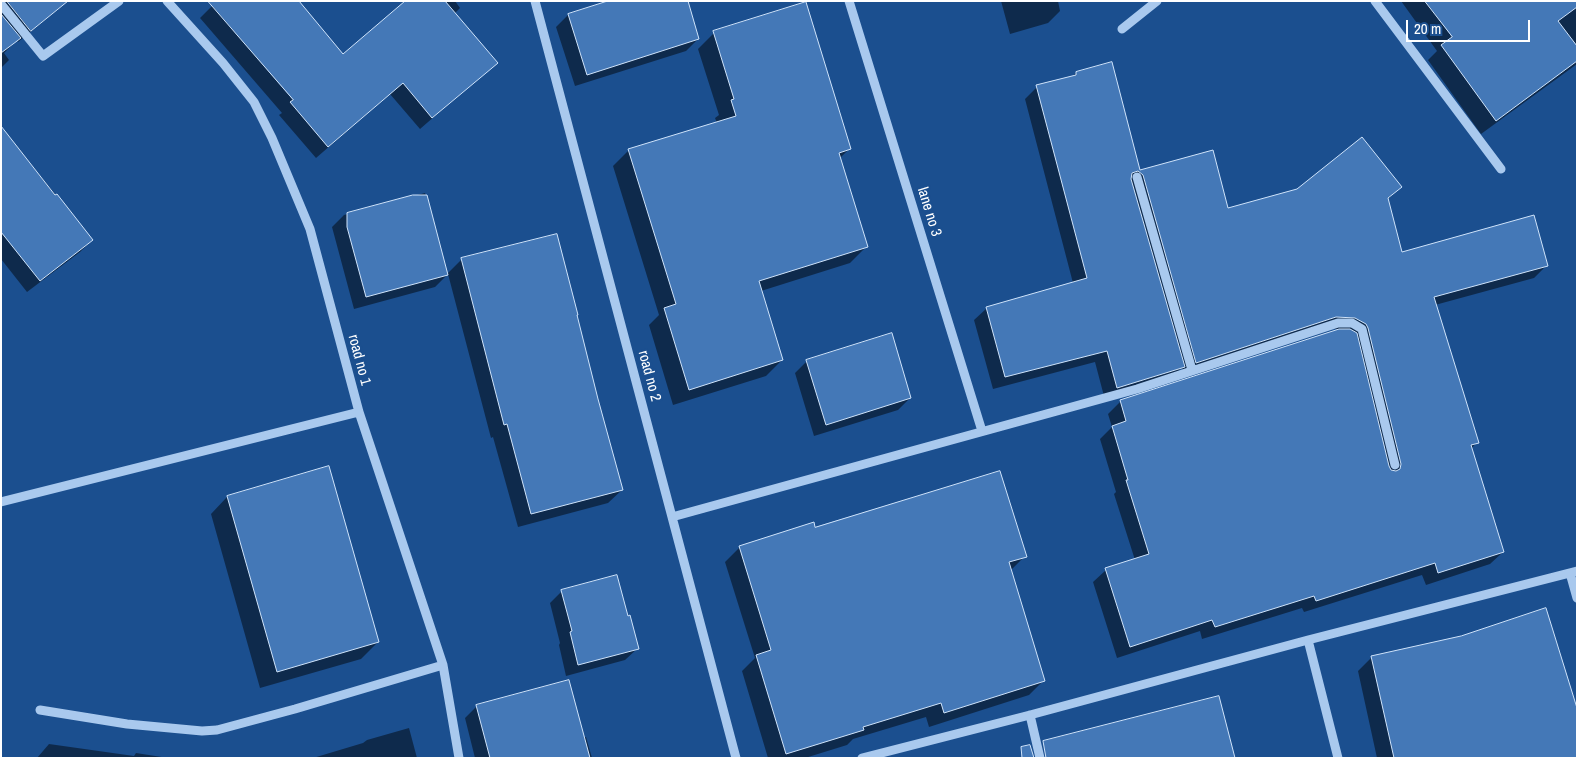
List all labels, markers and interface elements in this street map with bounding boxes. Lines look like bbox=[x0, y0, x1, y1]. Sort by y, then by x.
scale bar bbox=[1408, 10, 1532, 42]
text: 20 m bbox=[1414, 18, 1441, 39]
street label: lane no 3 bbox=[913, 185, 945, 239]
street label: road no 1 bbox=[344, 333, 374, 387]
street label: road no 2 bbox=[634, 349, 664, 403]

